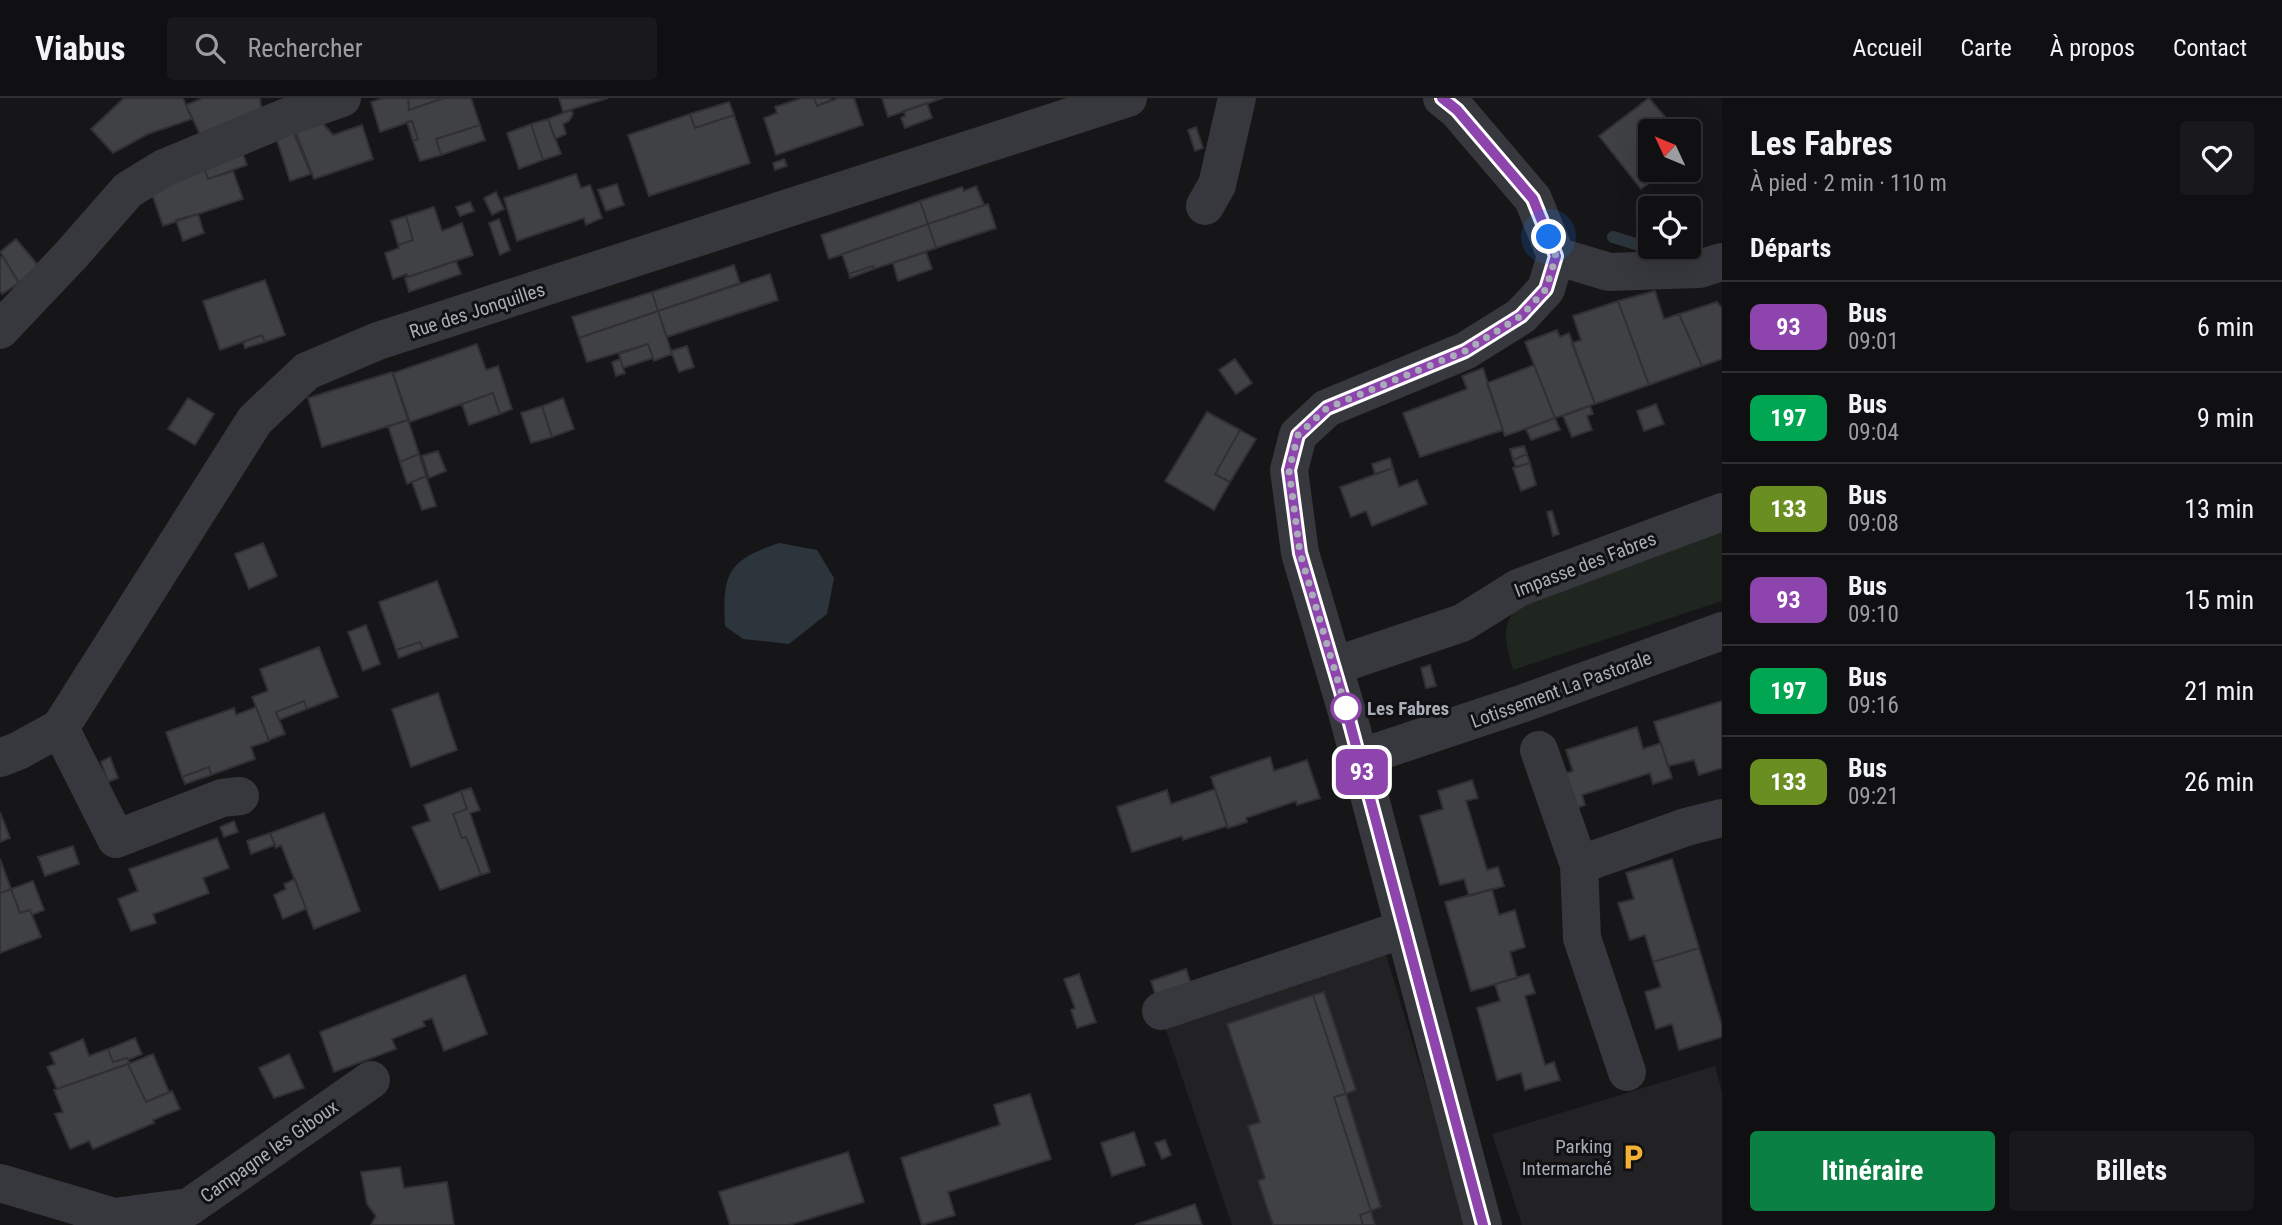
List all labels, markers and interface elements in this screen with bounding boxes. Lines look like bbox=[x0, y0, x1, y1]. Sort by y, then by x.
search box bbox=[167, 17, 657, 80]
text: Viabus bbox=[35, 29, 125, 68]
icon: search bbox=[191, 29, 229, 67]
text: Rechercher bbox=[247, 33, 363, 63]
text: Accueil bbox=[1853, 34, 1922, 62]
text: Carte bbox=[1960, 34, 2012, 62]
text: À propos bbox=[2050, 34, 2135, 62]
text: Contact bbox=[2173, 34, 2247, 62]
north arrow bbox=[1638, 119, 1701, 182]
map controls bbox=[1638, 119, 1701, 259]
button: heart bbox=[2180, 121, 2254, 195]
text: Les Fabres bbox=[1750, 124, 1893, 163]
text: À pied · 2 min · 110 m bbox=[1750, 170, 1947, 197]
button: locate bbox=[1638, 196, 1701, 259]
your location bbox=[1531, 219, 1566, 254]
text: Départs bbox=[1750, 233, 1831, 263]
street label: Rue des Jonquilles bbox=[406, 278, 548, 343]
text: Bus bbox=[1848, 298, 1887, 328]
text: 6 min bbox=[2197, 312, 2254, 342]
text: 93 bbox=[1776, 313, 1801, 341]
text: 09:01 bbox=[1848, 328, 1899, 355]
text: Bus bbox=[1848, 389, 1887, 419]
text: 9 min bbox=[2197, 403, 2254, 433]
text: 197 bbox=[1770, 404, 1807, 432]
text: 09:04 bbox=[1848, 419, 1899, 446]
text: Bus bbox=[1848, 480, 1887, 510]
text: 13 min bbox=[2184, 494, 2254, 524]
text: 133 bbox=[1770, 495, 1807, 523]
text: 09:08 bbox=[1848, 510, 1899, 537]
street label: Impasse des Fabres bbox=[1511, 527, 1659, 602]
text: Bus bbox=[1848, 571, 1887, 601]
text: 15 min bbox=[2184, 585, 2254, 615]
text: 93 bbox=[1776, 586, 1801, 614]
text: 09:10 bbox=[1848, 601, 1899, 628]
street label: Lotissement La Pastorale bbox=[1468, 646, 1655, 733]
text: Bus bbox=[1848, 662, 1887, 692]
text: 21 min bbox=[2184, 676, 2254, 706]
text: 197 bbox=[1770, 677, 1807, 705]
text: 09:16 bbox=[1848, 692, 1899, 719]
marker: Les Fabres bbox=[1331, 693, 1361, 723]
place label: Les Fabres bbox=[1367, 697, 1449, 720]
line badge: 93 bbox=[1330, 749, 1394, 795]
text: Bus bbox=[1848, 753, 1887, 783]
text: 93 bbox=[1350, 758, 1374, 786]
text: 26 min bbox=[2184, 767, 2254, 797]
text: 133 bbox=[1770, 768, 1807, 796]
text: 09:21 bbox=[1848, 783, 1899, 810]
street label: Campagne les Giboux bbox=[196, 1095, 343, 1208]
button: Itinéraire bbox=[1750, 1131, 1995, 1211]
button: Billets bbox=[2009, 1131, 2254, 1211]
place label: Parking Intermarché bbox=[1522, 1135, 1612, 1180]
parking icon: Parking Intermarché bbox=[1618, 1142, 1648, 1172]

